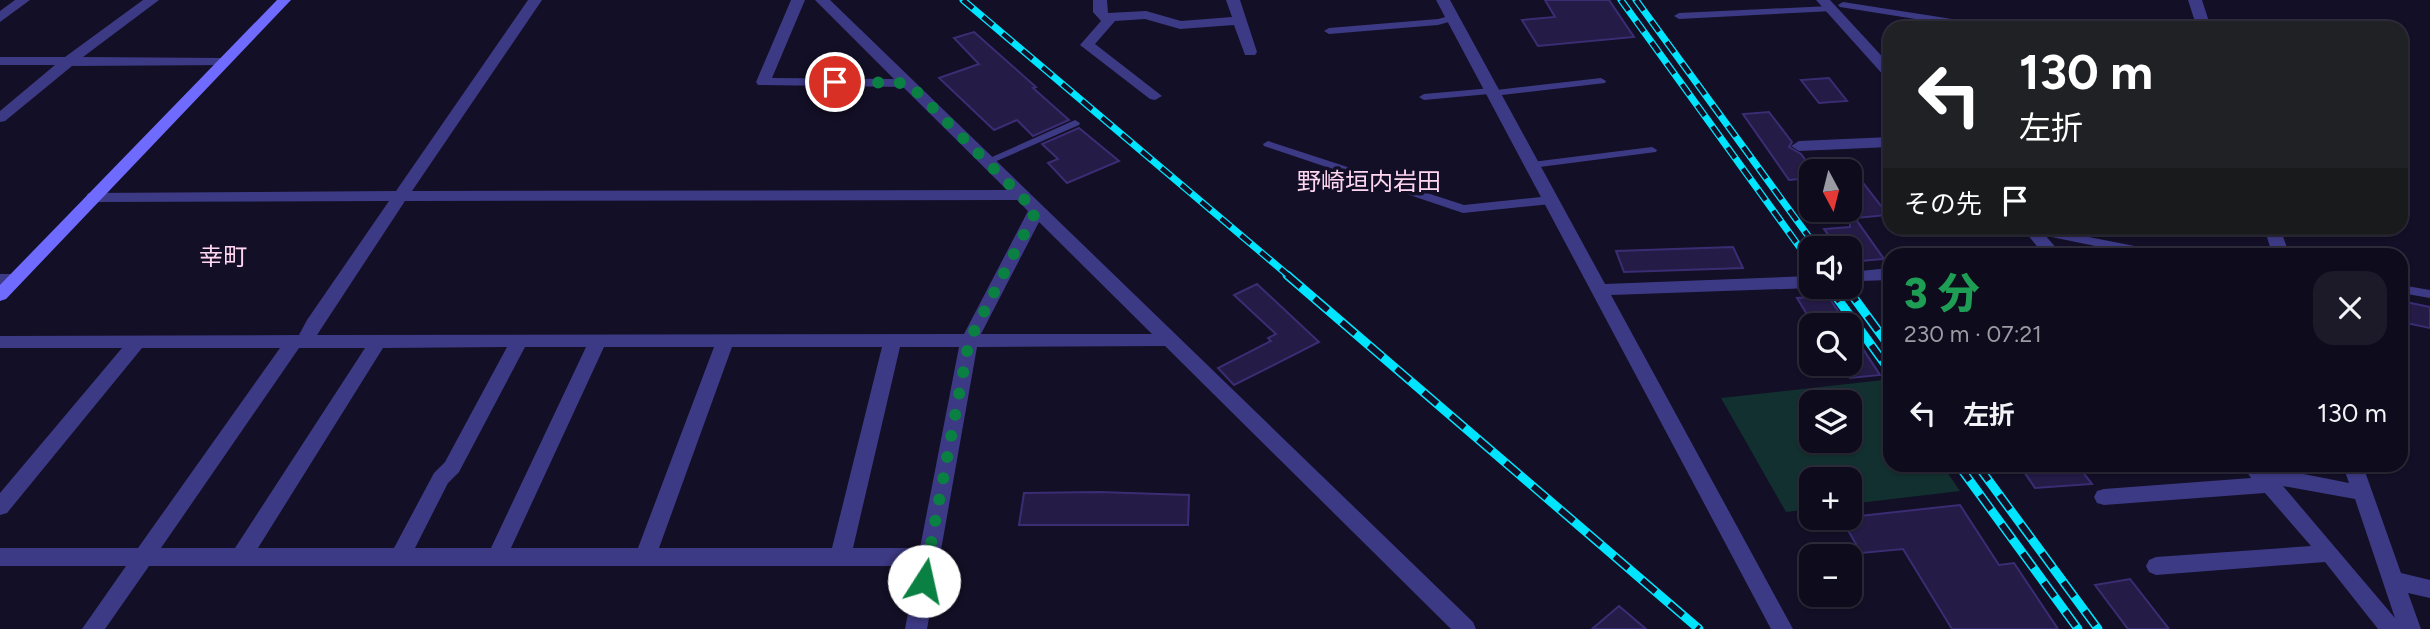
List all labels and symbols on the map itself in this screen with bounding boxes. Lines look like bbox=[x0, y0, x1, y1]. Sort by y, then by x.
pin bbox=[805, 52, 865, 112]
north arrow bbox=[1799, 159, 1862, 222]
district label: 野崎垣内岩田 bbox=[1297, 167, 1441, 196]
district label: 幸町 bbox=[199, 242, 247, 271]
position arrow bbox=[887, 544, 961, 618]

